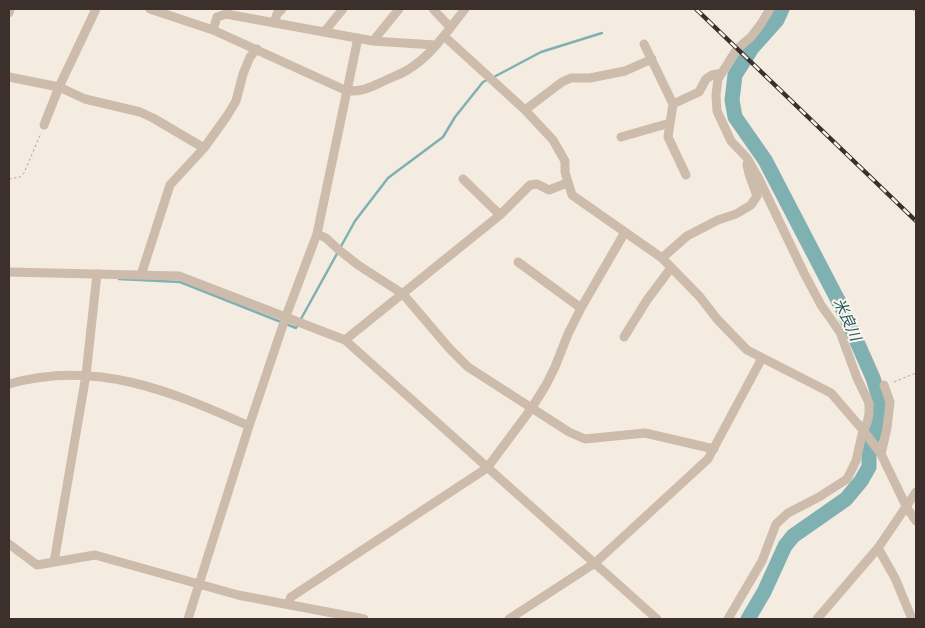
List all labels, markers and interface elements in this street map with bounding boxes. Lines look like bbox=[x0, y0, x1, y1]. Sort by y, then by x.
water label: 米良川 bbox=[829, 296, 863, 344]

